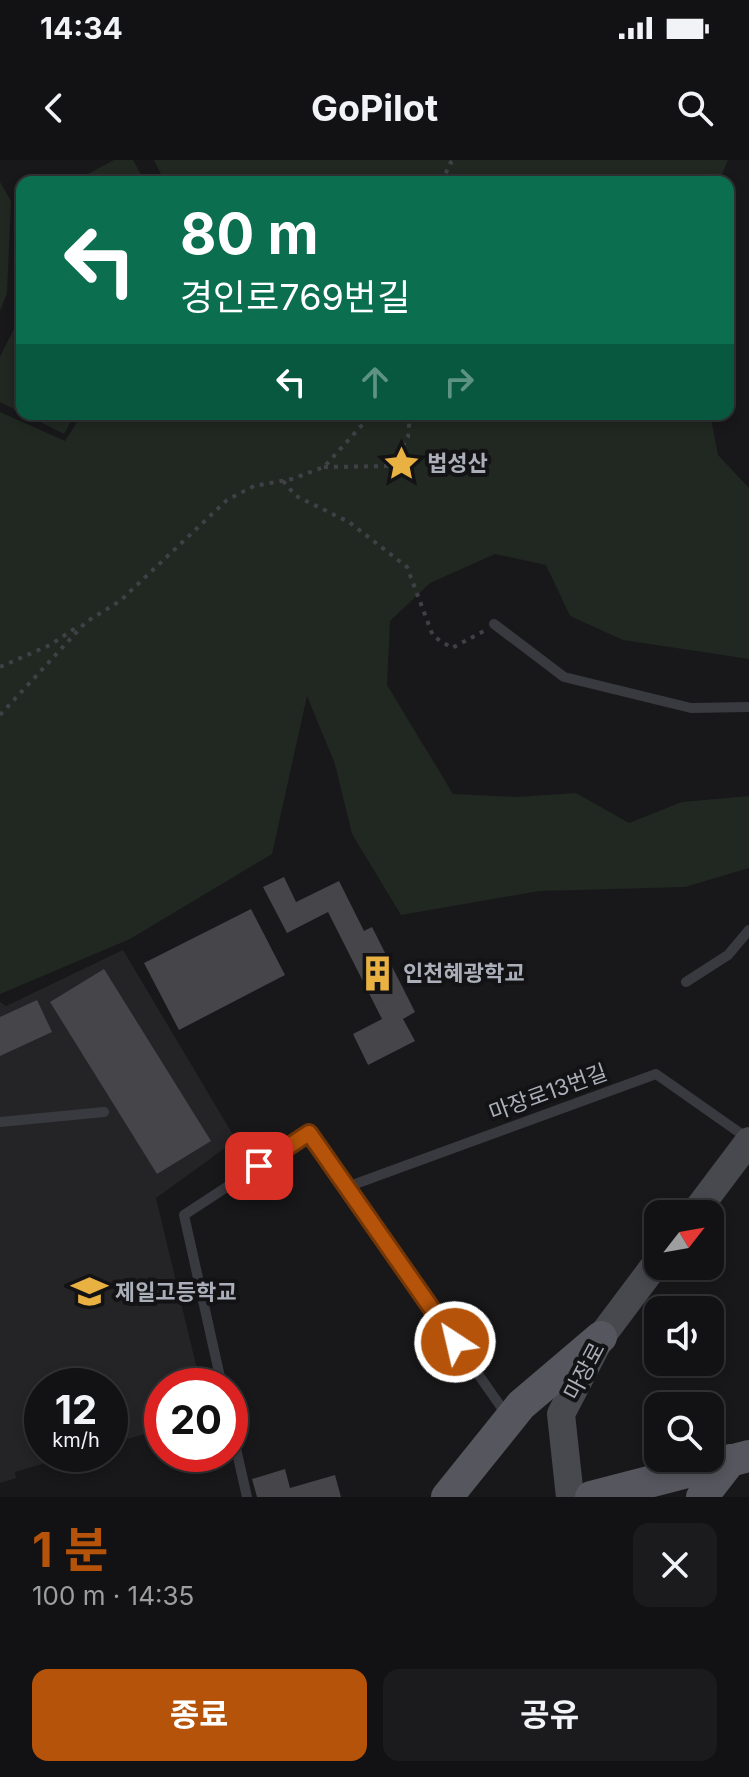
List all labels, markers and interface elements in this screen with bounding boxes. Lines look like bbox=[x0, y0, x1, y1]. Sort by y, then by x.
text: 14:34 bbox=[40, 10, 123, 46]
icon: back bbox=[32, 86, 76, 130]
text: GoPilot bbox=[311, 86, 438, 130]
icon: search bbox=[673, 86, 717, 130]
text: 80 m bbox=[180, 200, 319, 268]
icon: left bbox=[48, 208, 152, 312]
text: 경인로769번길 bbox=[180, 275, 410, 319]
icon: left bbox=[269, 360, 313, 404]
icon: ahead bbox=[353, 360, 397, 404]
icon: right bbox=[437, 360, 481, 404]
place icon: 법성산 bbox=[382, 444, 420, 482]
place label: 법성산 bbox=[427, 450, 488, 476]
building icon: 인천혜광학교 bbox=[358, 954, 396, 992]
place label: 인천혜광학교 bbox=[403, 960, 524, 986]
street label: 마장로13번길 bbox=[485, 1059, 611, 1125]
pin bbox=[225, 1132, 293, 1200]
icon: arrive bbox=[237, 1144, 281, 1188]
north arrow bbox=[644, 1200, 724, 1280]
map controls bbox=[644, 1200, 724, 1472]
school or university icon: 제일고등학교 bbox=[70, 1273, 108, 1311]
place label: 제일고등학교 bbox=[115, 1279, 236, 1305]
button: sound bbox=[644, 1296, 724, 1376]
position arrow bbox=[413, 1300, 497, 1384]
street label: 마장로 bbox=[558, 1338, 610, 1404]
speed limit sign: 20 bbox=[144, 1368, 248, 1472]
text: 12 bbox=[55, 1385, 97, 1434]
button: search bbox=[644, 1392, 724, 1472]
text: km/h bbox=[52, 1428, 100, 1452]
text: 1 분 bbox=[32, 1520, 108, 1579]
button: close bbox=[633, 1523, 717, 1607]
text: 100 m · 14:35 bbox=[32, 1580, 194, 1611]
button: 종료 bbox=[32, 1669, 367, 1761]
button: 공유 bbox=[383, 1669, 717, 1761]

